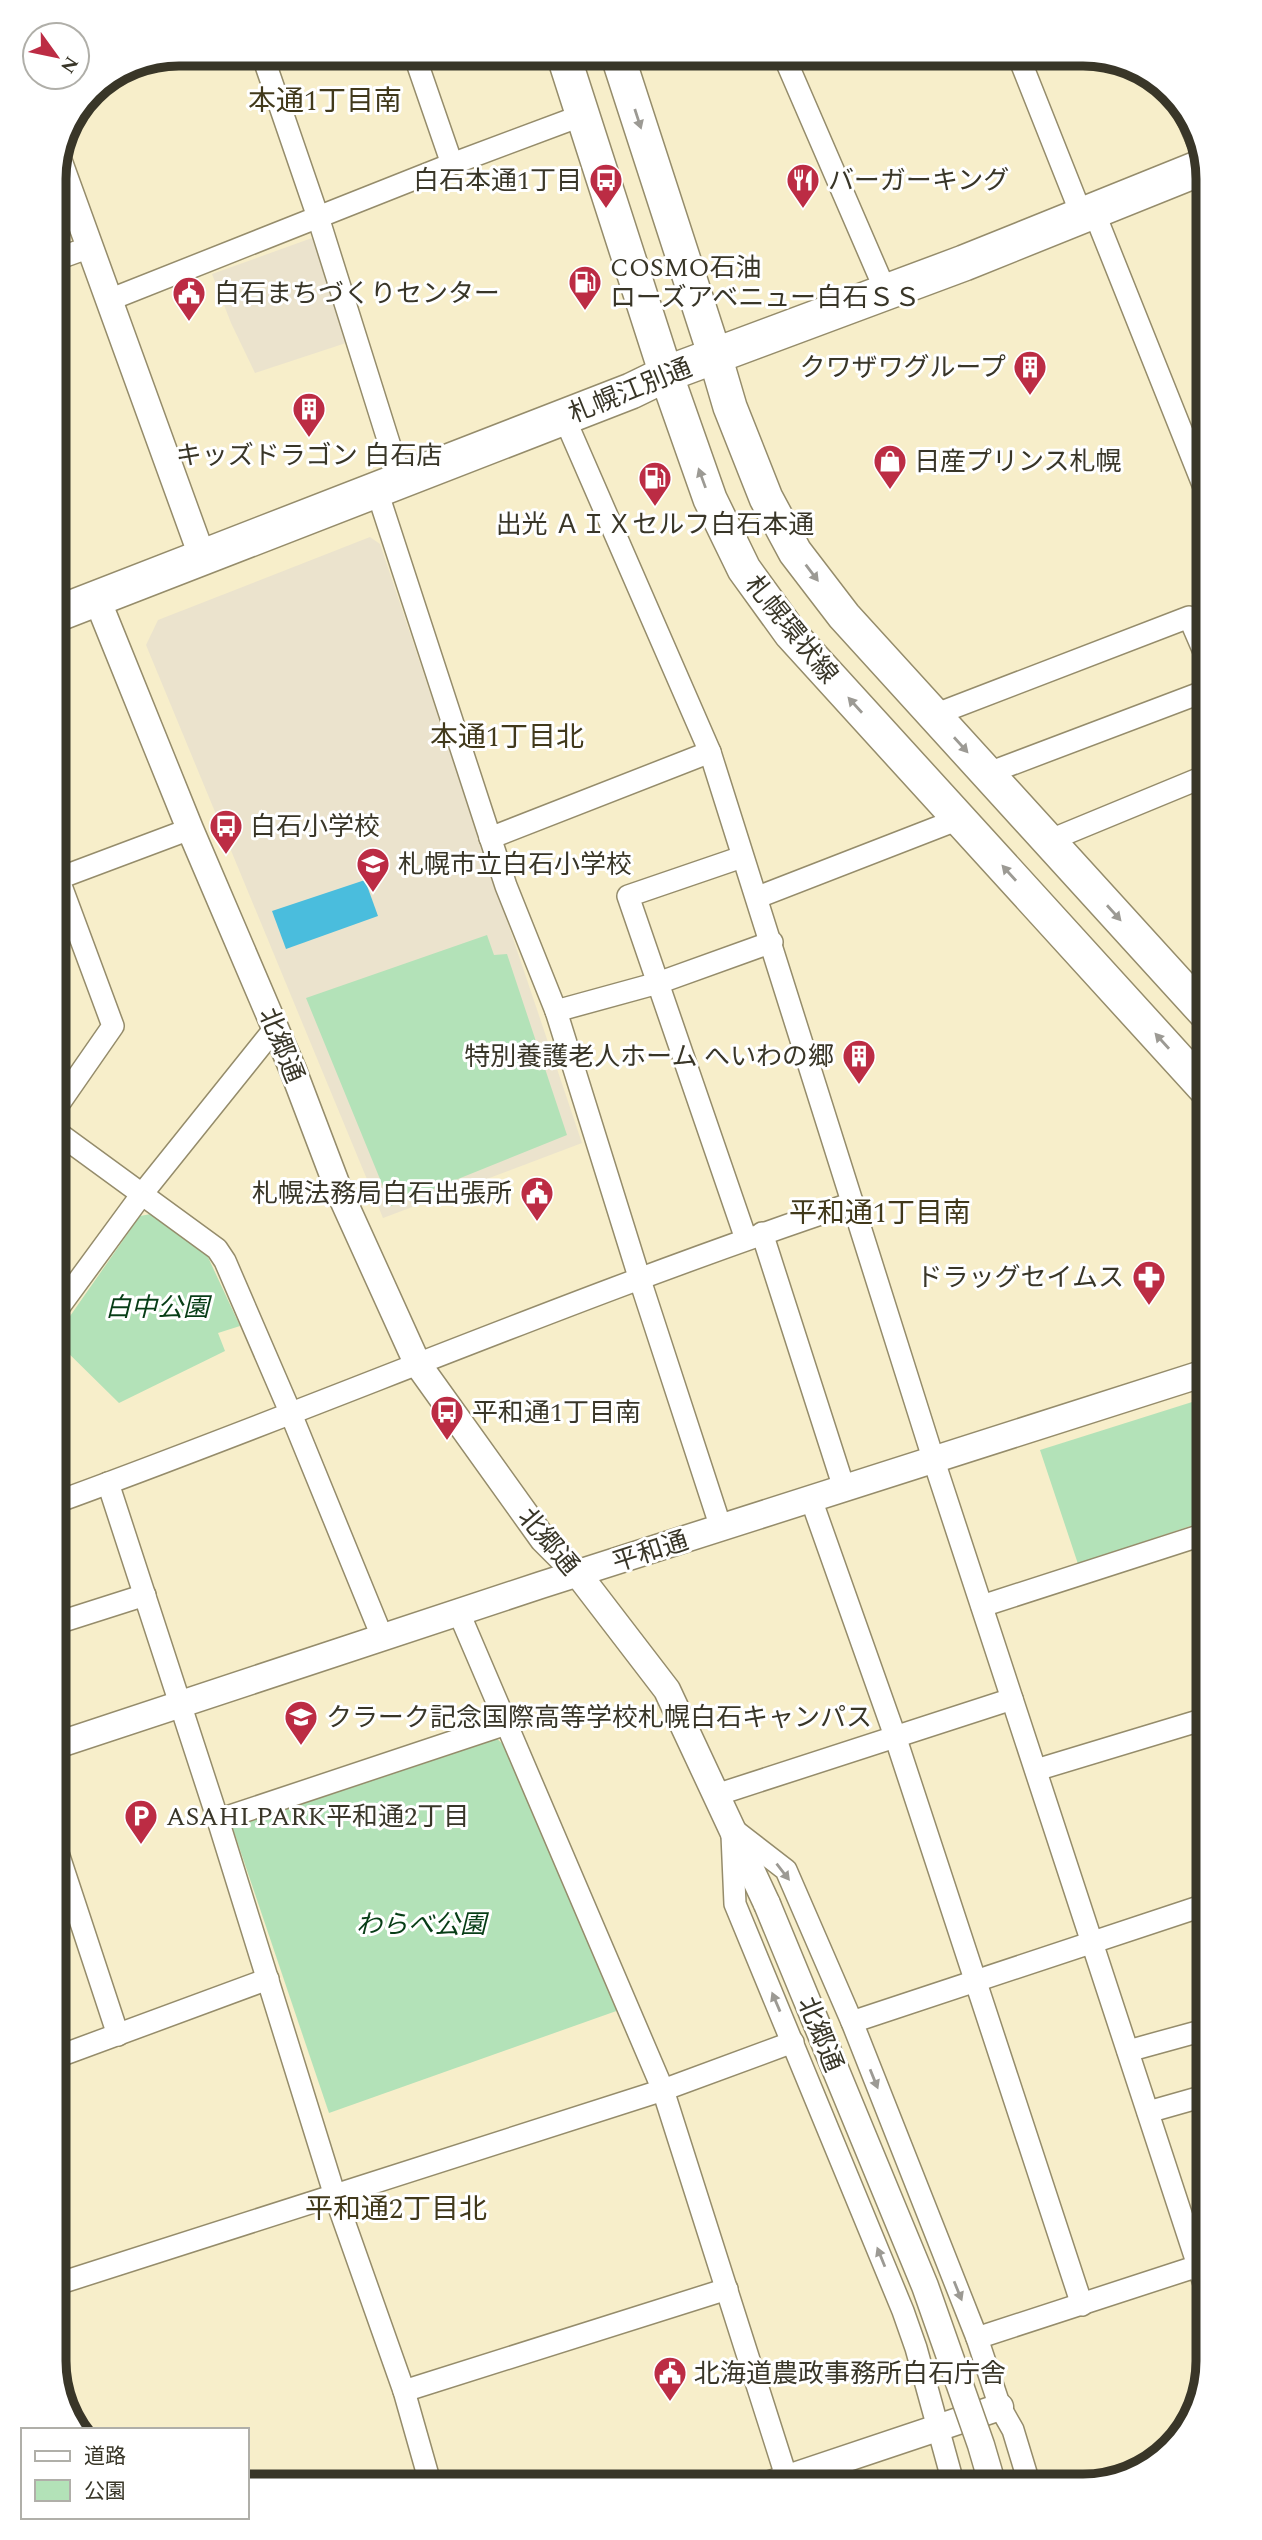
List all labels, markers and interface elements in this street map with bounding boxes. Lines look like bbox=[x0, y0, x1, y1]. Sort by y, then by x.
north arrow bbox=[21, 21, 91, 91]
text: N bbox=[53, 50, 85, 79]
district label: 本通1丁目南 bbox=[248, 80, 402, 123]
one-way arrow bbox=[633, 109, 644, 130]
place label: 白石本通1丁目 bbox=[413, 161, 582, 201]
bus stop icon: 白石本通1丁目 bbox=[587, 161, 625, 210]
restaurant icon: バーガーキング bbox=[784, 161, 822, 210]
place label: バーガーキング bbox=[828, 161, 1009, 201]
place label: COSMO石油 ローズアベニュー白石ＳＳ bbox=[610, 248, 920, 318]
fuel station icon: COSMO石油 ローズアベニュー白石ＳＳ bbox=[566, 263, 604, 312]
public building icon: 白石まちづくりセンター bbox=[170, 274, 208, 323]
place label: 白石まちづくりセンター bbox=[214, 274, 500, 314]
street label: 札幌江別通 bbox=[563, 348, 698, 434]
place label: クワザワグループ bbox=[800, 348, 1006, 388]
building icon: クワザワグループ bbox=[1011, 348, 1049, 397]
building icon: キッズドラゴン 白石店 bbox=[290, 390, 328, 439]
place label: キッズドラゴン 白石店 bbox=[176, 436, 442, 476]
shop icon: 日産プリンス札幌 bbox=[871, 442, 909, 491]
place label: 日産プリンス札幌 bbox=[914, 442, 1121, 482]
fuel station icon: 出光 ＡＩＸセルフ白石本通 bbox=[636, 459, 674, 508]
one-way arrow bbox=[697, 467, 708, 488]
place label: 出光 ＡＩＸセルフ白石本通 bbox=[496, 505, 814, 545]
one-way arrow bbox=[804, 564, 819, 582]
street label: 札幌環状線 bbox=[735, 567, 848, 693]
one-way arrow bbox=[847, 696, 863, 714]
district label: 本通1丁目北 bbox=[430, 716, 584, 759]
one-way arrow bbox=[953, 736, 969, 754]
bus stop icon: 白石小学校 bbox=[207, 807, 245, 856]
place label: 白石小学校 bbox=[250, 807, 380, 847]
school or university icon: 札幌市立白石小学校 bbox=[354, 845, 392, 894]
place label: 札幌市立白石小学校 bbox=[398, 845, 632, 885]
one-way arrow bbox=[1001, 865, 1017, 882]
one-way arrow bbox=[1106, 904, 1122, 922]
street label: 北郷通 bbox=[248, 1002, 314, 1089]
one-way arrow bbox=[1154, 1032, 1170, 1050]
place label: 特別養護老人ホーム へいわの郷 bbox=[464, 1037, 834, 1077]
building icon: 特別養護老人ホーム へいわの郷 bbox=[840, 1037, 878, 1086]
place label: 札幌法務局白石出張所 bbox=[252, 1174, 512, 1214]
public building icon: 札幌法務局白石出張所 bbox=[518, 1174, 556, 1223]
district label: 平和通1丁目南 bbox=[789, 1192, 971, 1235]
place label: ドラッグセイムス bbox=[917, 1258, 1124, 1298]
pharmacy icon: ドラッグセイムス bbox=[1130, 1258, 1168, 1307]
park label: 白中公園 bbox=[105, 1288, 213, 1328]
bus stop icon: 平和通1丁目南 bbox=[428, 1393, 466, 1442]
place label: 平和通1丁目南 bbox=[472, 1393, 641, 1433]
street label: 北郷通 bbox=[508, 1499, 589, 1584]
street label: 平和通 bbox=[607, 1521, 694, 1583]
school or university icon: クラーク記念国際高等学校札幌白石キャンパス bbox=[282, 1698, 320, 1747]
place label: クラーク記念国際高等学校札幌白石キャンパス bbox=[326, 1698, 872, 1738]
parking icon: ASAHI PARK平和通2丁目 bbox=[122, 1797, 160, 1846]
place label: ASAHI PARK平和通2丁目 bbox=[166, 1797, 469, 1837]
one-way arrow bbox=[776, 1862, 790, 1881]
park label: わらべ公園 bbox=[356, 1905, 490, 1945]
one-way arrow bbox=[771, 1991, 782, 2012]
street label: 北郷通 bbox=[787, 1991, 853, 2078]
one-way arrow bbox=[869, 2069, 880, 2090]
district label: 平和通2丁目北 bbox=[305, 2188, 487, 2231]
one-way arrow bbox=[876, 2247, 887, 2268]
one-way arrow bbox=[953, 2280, 964, 2301]
public building icon: 北海道農政事務所白石庁舎 bbox=[651, 2354, 689, 2403]
place label: 北海道農政事務所白石庁舎 bbox=[694, 2354, 1006, 2394]
legend bbox=[21, 2428, 248, 2519]
text: 道路 bbox=[84, 2441, 126, 2473]
text: 公園 bbox=[84, 2476, 126, 2508]

